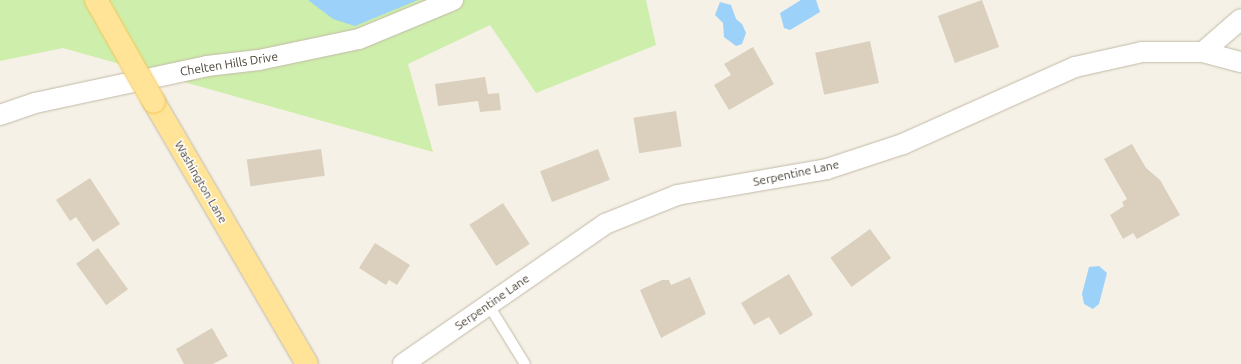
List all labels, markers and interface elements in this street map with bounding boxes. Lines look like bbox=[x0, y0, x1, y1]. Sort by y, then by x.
street label: Chelten Hills Drive bbox=[179, 49, 279, 79]
street label: Washington Lane bbox=[172, 138, 230, 226]
street label: Serpentine Lane bbox=[752, 157, 840, 189]
street label: Serpentine Lane bbox=[452, 271, 532, 333]

